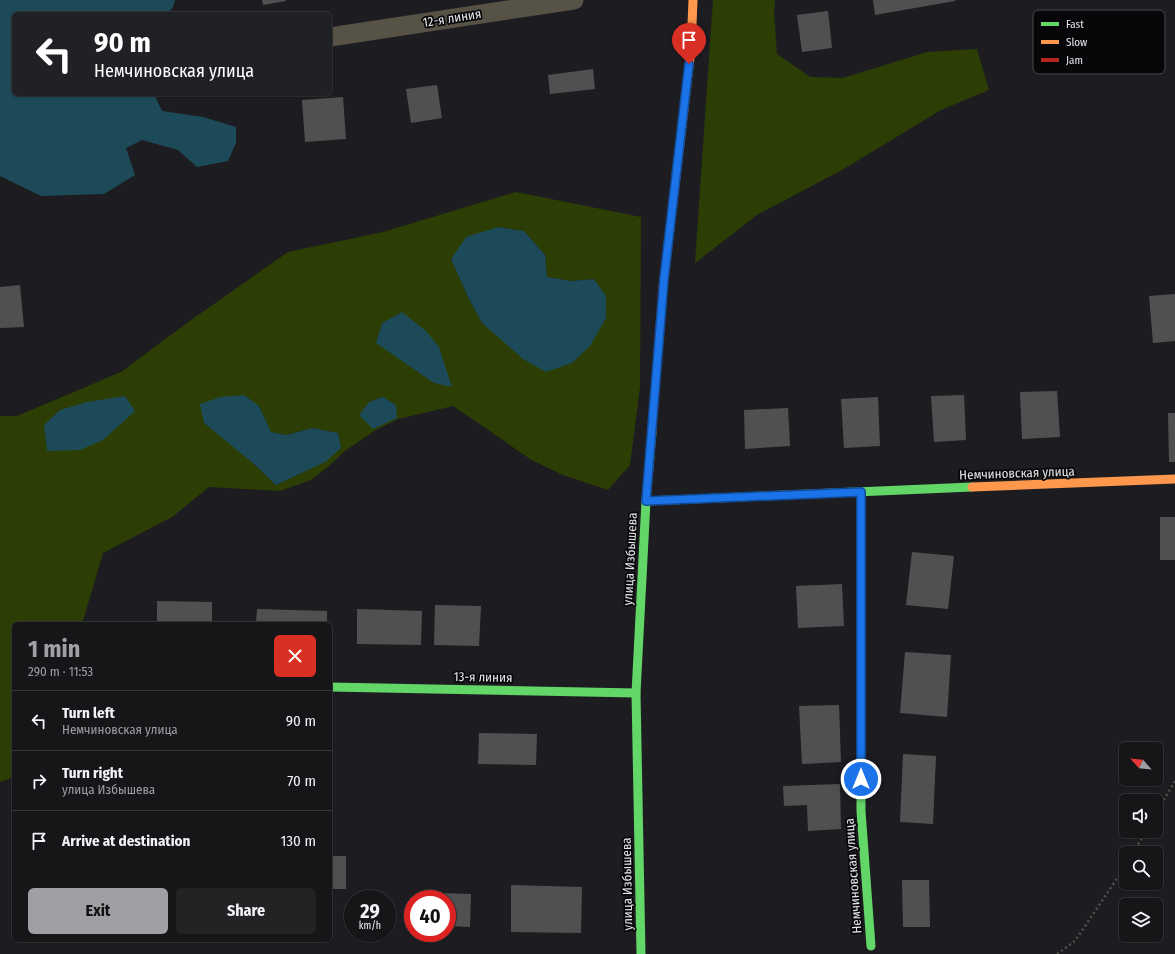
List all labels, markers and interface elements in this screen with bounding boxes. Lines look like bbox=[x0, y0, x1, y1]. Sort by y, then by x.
street label: 12-я линия bbox=[422, 6, 482, 30]
legend bbox=[1033, 10, 1165, 74]
text: Fast bbox=[1066, 18, 1084, 31]
pin bbox=[672, 23, 706, 64]
text: 90 m bbox=[94, 26, 151, 59]
icon: left bbox=[28, 28, 80, 80]
icon: arrive bbox=[678, 29, 700, 51]
text: Slow bbox=[1066, 36, 1087, 49]
text: Jam bbox=[1066, 54, 1083, 67]
text: Немчиновская улица bbox=[94, 60, 254, 82]
street label: Немчиновская улица bbox=[959, 463, 1075, 483]
street label: улица Избышева bbox=[620, 512, 640, 606]
text: 1 min bbox=[28, 635, 80, 663]
button: close bbox=[274, 635, 316, 677]
text: 290 m · 11:53 bbox=[28, 664, 93, 679]
street label: 13-я линия bbox=[453, 669, 513, 685]
text: Turn left bbox=[62, 704, 115, 722]
icon: left bbox=[28, 710, 50, 732]
text: 90 m bbox=[286, 712, 316, 730]
text: Немчиновская улица bbox=[62, 722, 178, 737]
north arrow bbox=[1119, 742, 1163, 786]
map controls bbox=[1119, 742, 1163, 942]
position arrow bbox=[840, 758, 882, 800]
text: Turn right bbox=[62, 764, 123, 782]
icon: right bbox=[28, 770, 50, 792]
text: 70 m bbox=[287, 772, 316, 790]
text: улица Избышева bbox=[62, 782, 155, 797]
button: sound bbox=[1119, 794, 1163, 838]
street label: Немчиновская улица bbox=[841, 818, 865, 934]
icon: arrive bbox=[28, 830, 50, 852]
text: Arrive at destination bbox=[62, 832, 190, 850]
text: 130 m bbox=[281, 832, 316, 850]
street label: улица Избышева bbox=[619, 837, 635, 931]
button: search bbox=[1119, 846, 1163, 890]
button: Exit bbox=[28, 888, 168, 934]
button: Share bbox=[176, 888, 316, 934]
speed limit sign: 40 bbox=[404, 890, 456, 942]
button: layers bbox=[1119, 898, 1163, 942]
text: 29 bbox=[360, 899, 380, 923]
text: km/h bbox=[359, 920, 381, 932]

